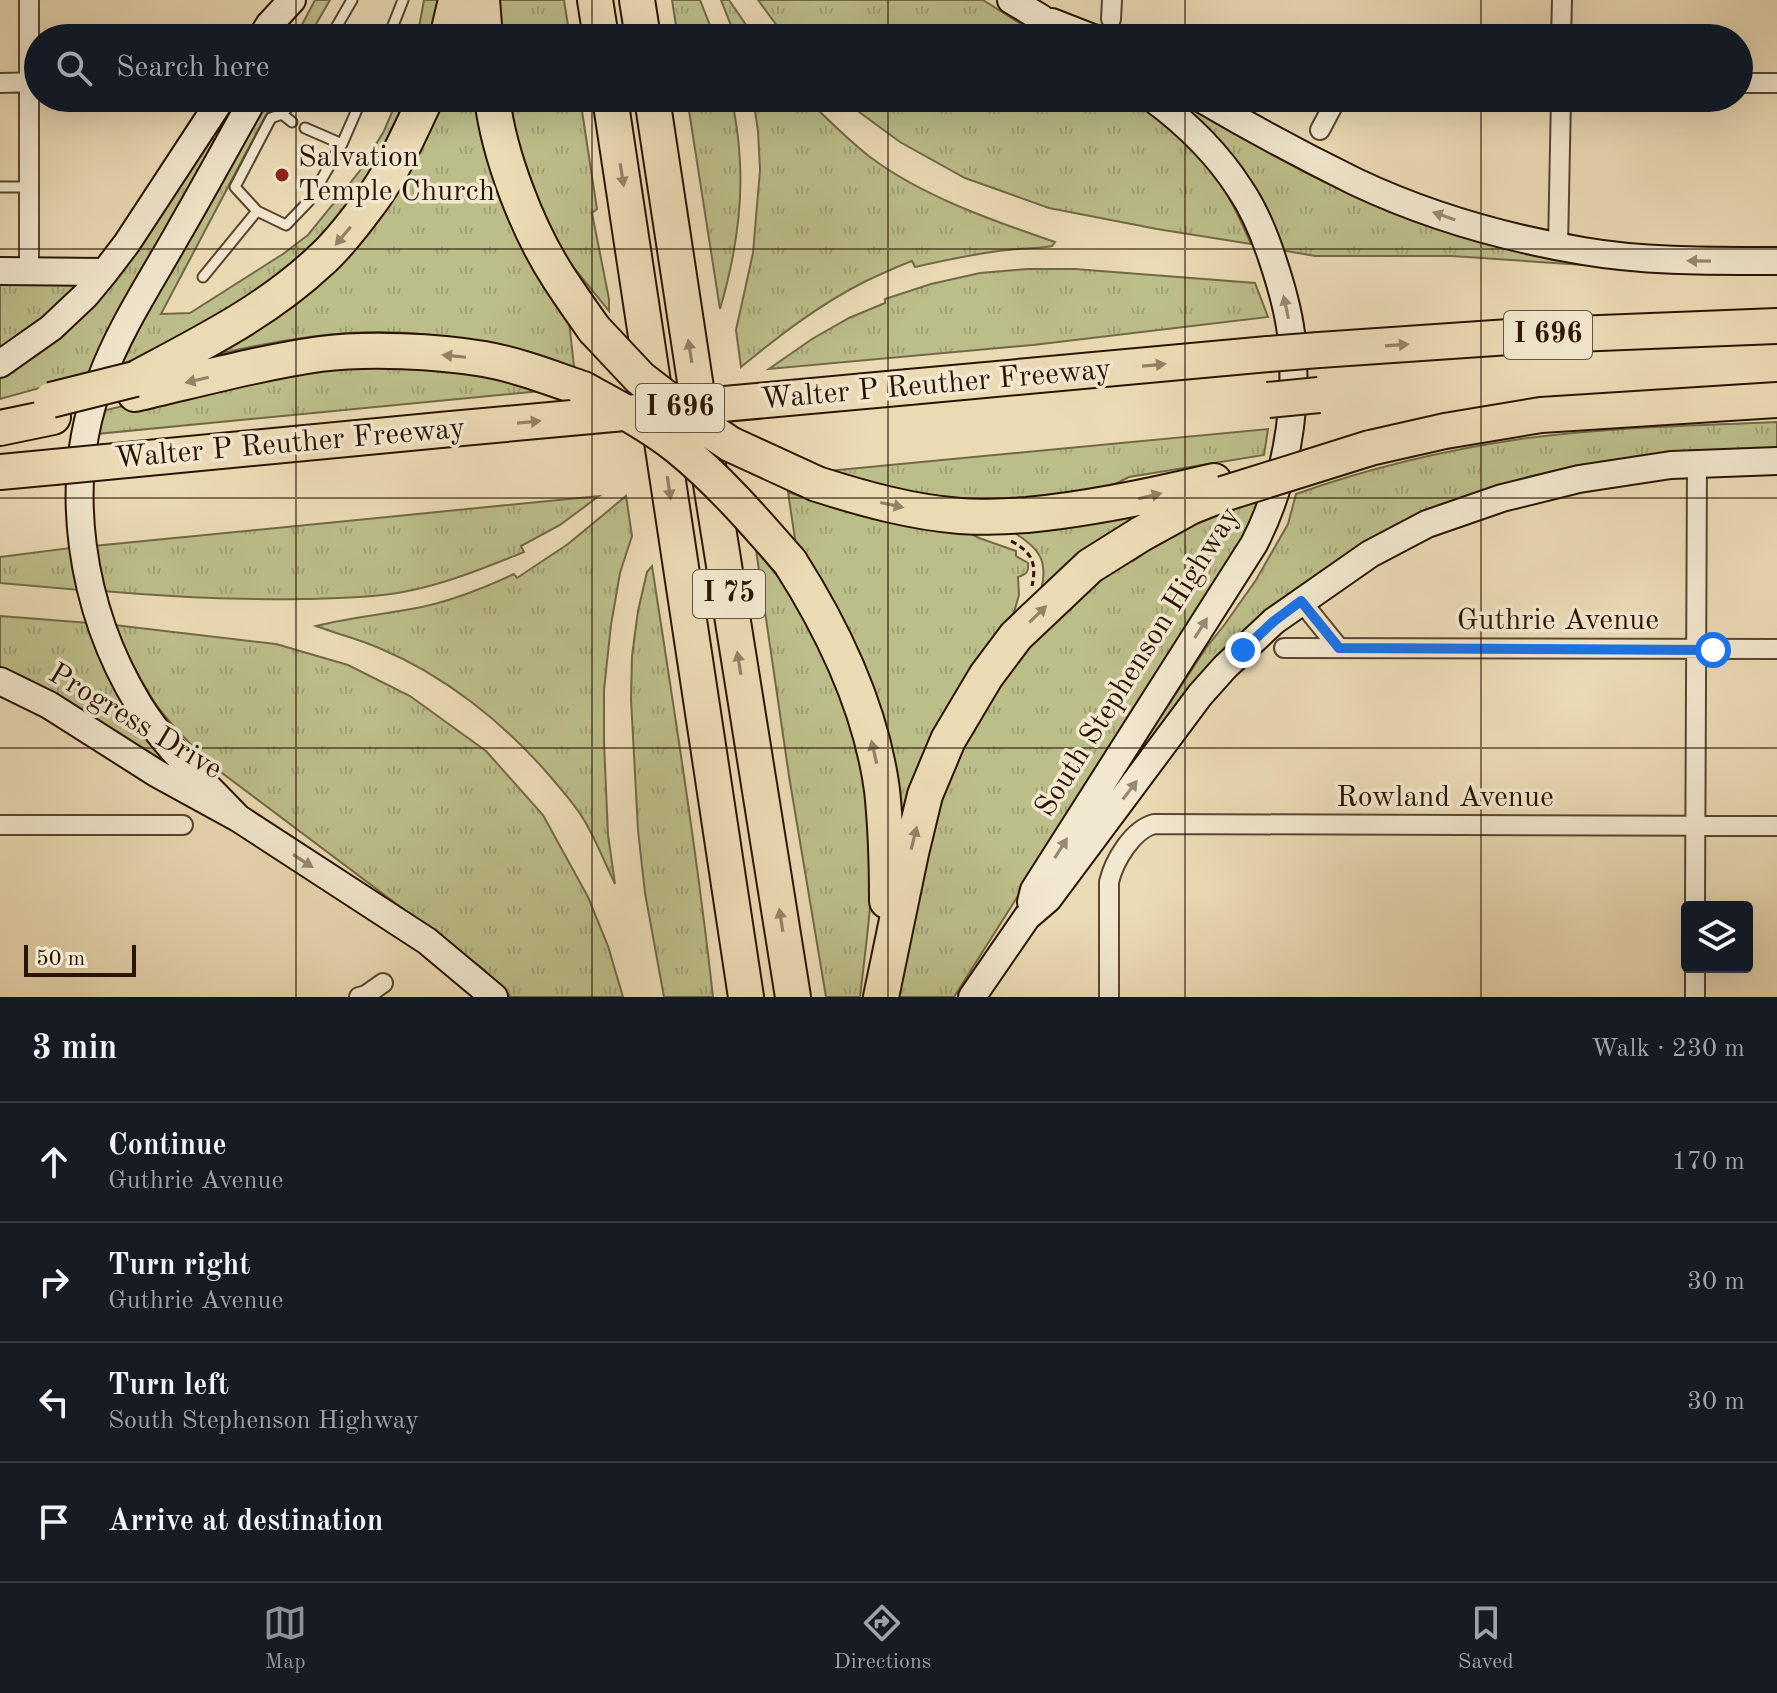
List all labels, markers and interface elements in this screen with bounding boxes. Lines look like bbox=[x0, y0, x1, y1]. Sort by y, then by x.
search box bbox=[24, 24, 1753, 112]
icon: search bbox=[52, 46, 96, 90]
text: Search here bbox=[116, 53, 270, 83]
place label: Salvation Temple Church bbox=[298, 143, 495, 207]
one-way arrow bbox=[616, 163, 629, 188]
marker: Salvation Temple Church bbox=[273, 166, 291, 184]
one-way arrow bbox=[1432, 209, 1456, 221]
one-way arrow bbox=[335, 225, 352, 245]
one-way arrow bbox=[1686, 255, 1711, 267]
one-way arrow bbox=[1279, 294, 1292, 319]
road number: I 696 bbox=[1504, 311, 1592, 359]
one-way arrow bbox=[683, 338, 696, 363]
one-way arrow bbox=[1385, 338, 1410, 351]
one-way arrow bbox=[441, 349, 466, 362]
street label: Walter P Reuther Freeway bbox=[759, 355, 1113, 415]
one-way arrow bbox=[1142, 358, 1167, 371]
one-way arrow bbox=[184, 374, 209, 387]
road number: I 696 bbox=[636, 384, 724, 432]
street label: Walter P Reuther Freeway bbox=[113, 414, 467, 474]
one-way arrow bbox=[517, 415, 542, 428]
one-way arrow bbox=[663, 475, 676, 500]
one-way arrow bbox=[1137, 489, 1162, 502]
one-way arrow bbox=[880, 499, 905, 512]
street label: South Stephenson Highway bbox=[1030, 502, 1246, 822]
road number: I 75 bbox=[693, 570, 765, 618]
one-way arrow bbox=[1028, 605, 1047, 623]
street label: Guthrie Avenue bbox=[1457, 606, 1659, 636]
one-way arrow bbox=[1193, 618, 1208, 639]
route end bbox=[1225, 632, 1261, 668]
route start bbox=[1695, 632, 1731, 668]
one-way arrow bbox=[732, 650, 745, 675]
street label: Progress Drive bbox=[43, 659, 227, 785]
one-way arrow bbox=[867, 740, 880, 765]
one-way arrow bbox=[1122, 779, 1137, 800]
street label: Rowland Avenue bbox=[1336, 783, 1554, 813]
one-way arrow bbox=[909, 826, 921, 851]
one-way arrow bbox=[1053, 837, 1068, 858]
one-way arrow bbox=[293, 853, 314, 868]
map controls bbox=[1681, 901, 1753, 973]
button: layers bbox=[1681, 901, 1753, 973]
one-way arrow bbox=[774, 907, 787, 932]
scale bar bbox=[24, 941, 136, 977]
text: 50 m bbox=[36, 948, 85, 970]
text: 3 min bbox=[32, 1032, 117, 1066]
text: Walk · 230 m bbox=[1591, 1036, 1745, 1062]
text: Continue bbox=[108, 1131, 227, 1161]
icon: ahead bbox=[32, 1140, 76, 1184]
text: 170 m bbox=[1672, 1149, 1745, 1175]
text: Guthrie Avenue bbox=[108, 1168, 283, 1194]
text: Turn right bbox=[108, 1251, 250, 1281]
icon: right bbox=[32, 1260, 76, 1304]
text: 30 m bbox=[1687, 1269, 1745, 1295]
text: Guthrie Avenue bbox=[108, 1288, 283, 1314]
text: Turn left bbox=[108, 1371, 229, 1401]
icon: left bbox=[32, 1380, 76, 1424]
text: 30 m bbox=[1687, 1389, 1745, 1415]
text: South Stephenson Highway bbox=[108, 1408, 419, 1434]
icon: arrive bbox=[32, 1500, 76, 1544]
text: Arrive at destination bbox=[108, 1507, 383, 1537]
tab: Map bbox=[263, 1601, 307, 1676]
tab: Directions bbox=[834, 1601, 931, 1676]
tab: Saved bbox=[1458, 1601, 1514, 1676]

